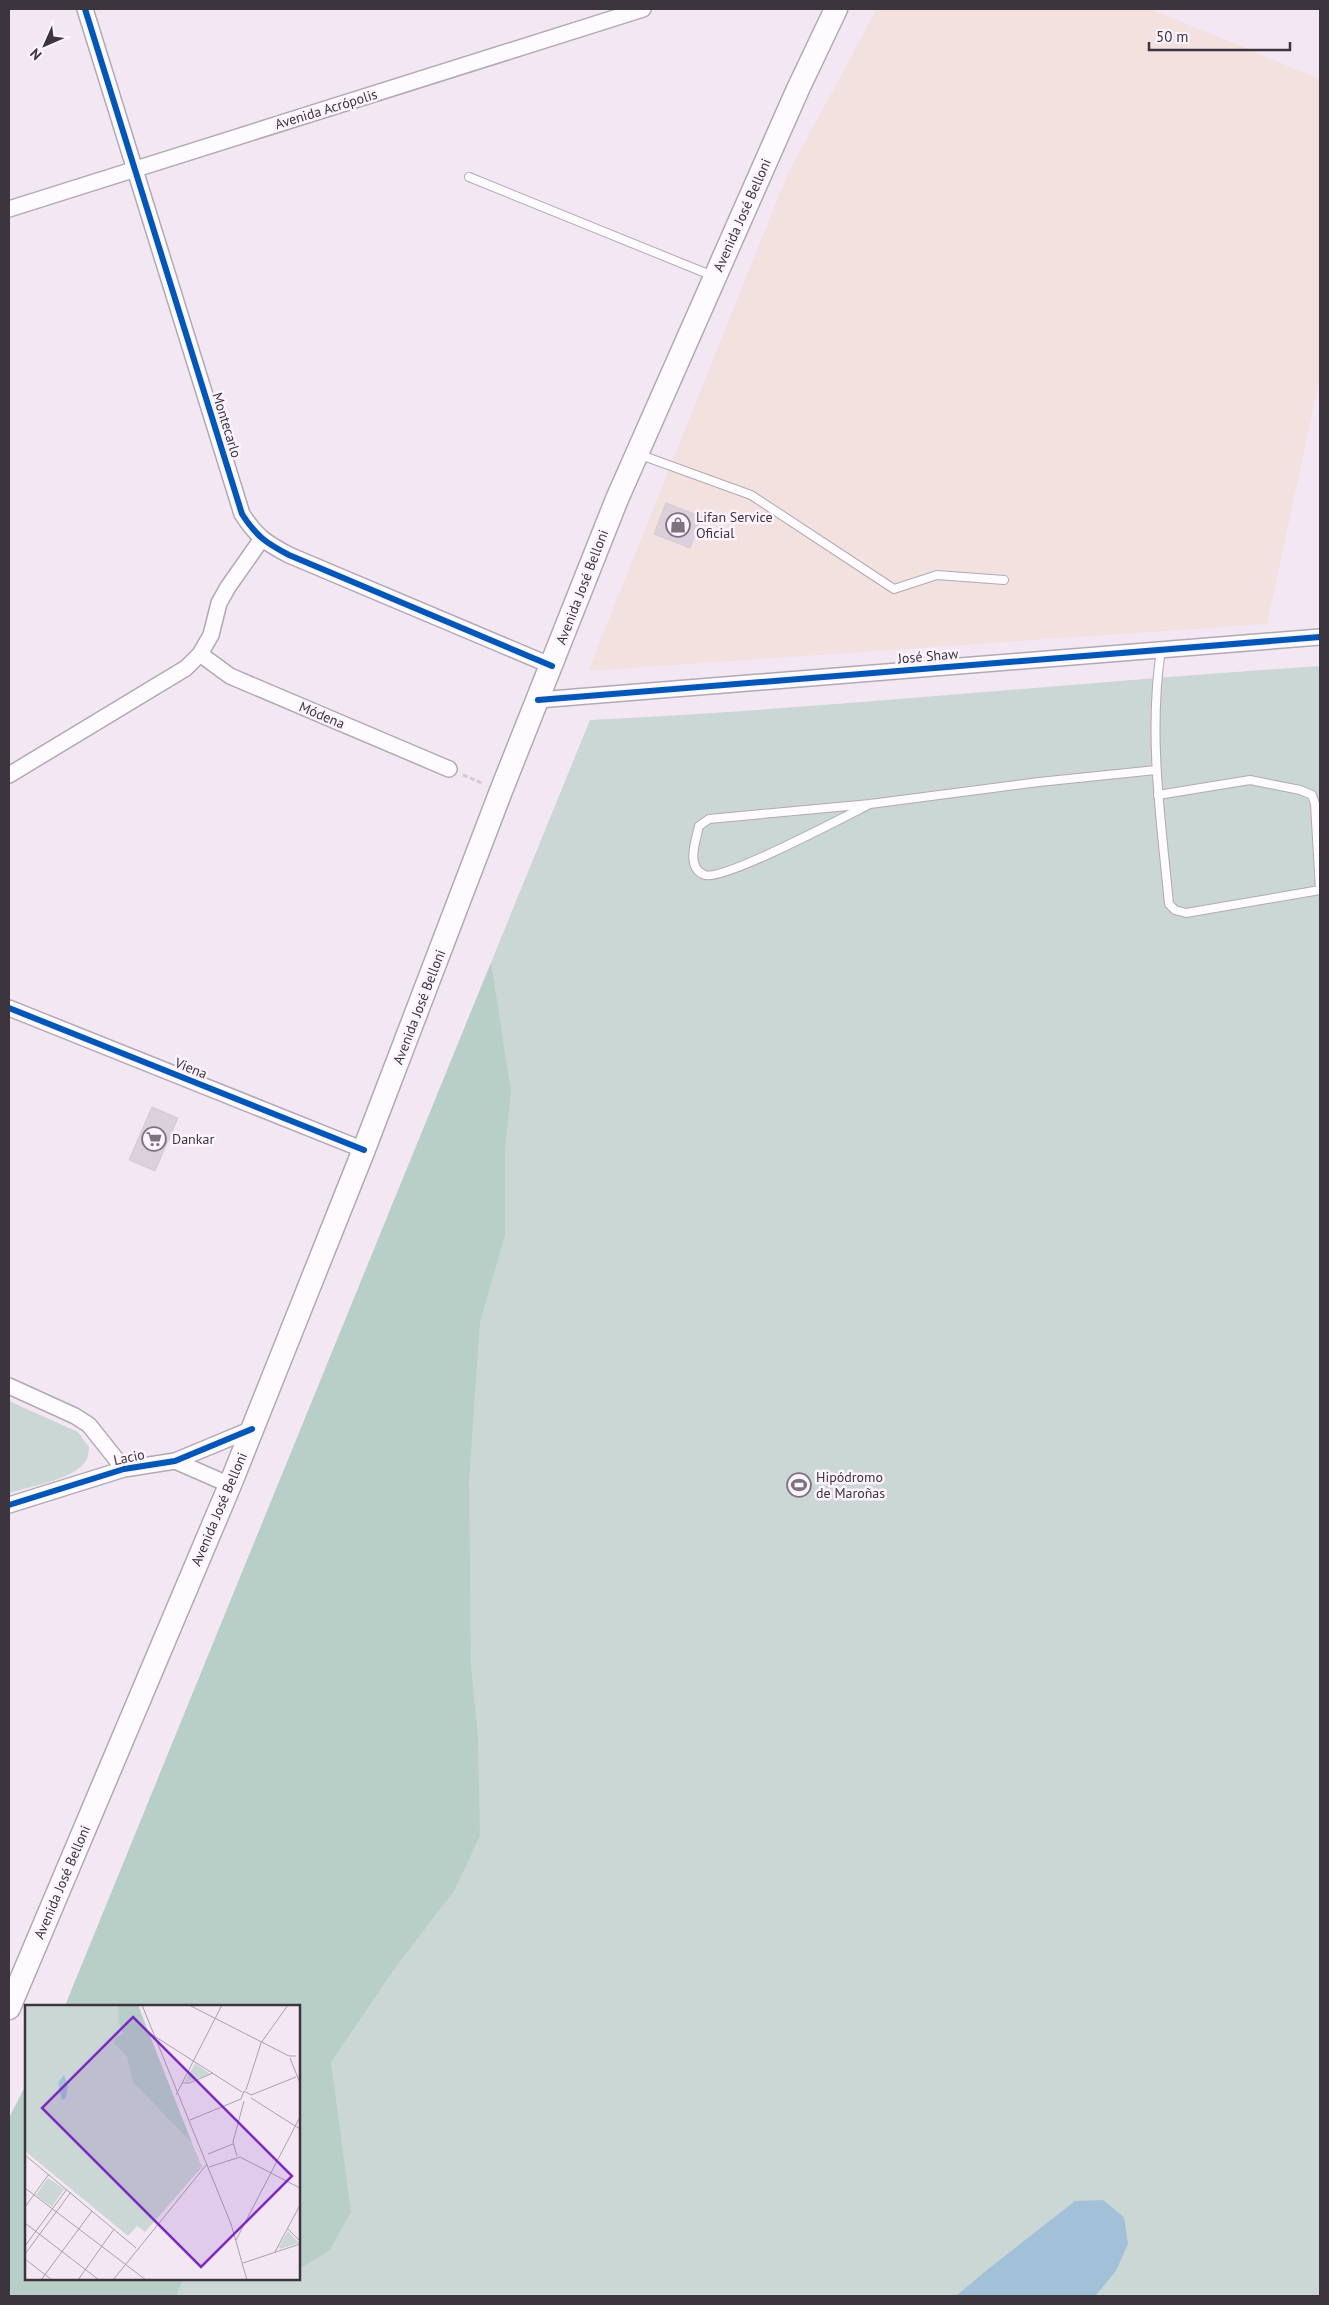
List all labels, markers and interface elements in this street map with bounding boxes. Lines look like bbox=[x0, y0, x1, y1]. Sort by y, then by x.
north arrow bbox=[20, 20, 70, 70]
scale bar bbox=[1149, 20, 1290, 52]
text: 50 m bbox=[1156, 27, 1189, 46]
text: N bbox=[26, 45, 45, 64]
street label: Avenida Acrópolis bbox=[273, 85, 379, 133]
street label: Avenida José Belloni bbox=[709, 156, 775, 274]
street label: Montecarlo bbox=[209, 390, 245, 460]
place label: Lifan Service Oficial bbox=[696, 508, 773, 542]
shop icon: Lifan Service Oficial bbox=[665, 512, 691, 538]
street label: Avenida José Belloni bbox=[552, 527, 612, 647]
street label: José Shaw bbox=[896, 644, 960, 668]
street label: Módena bbox=[296, 697, 348, 733]
street label: Avenida José Belloni bbox=[389, 947, 449, 1067]
street label: Viena bbox=[171, 1053, 210, 1083]
supermarket icon: Dankar bbox=[141, 1126, 167, 1152]
place label: Dankar bbox=[172, 1130, 214, 1148]
street label: Lacio bbox=[112, 1445, 146, 1469]
street label: Avenida José Belloni bbox=[187, 1449, 251, 1569]
place label: Hipódromo de Maroñas bbox=[816, 1468, 885, 1502]
sports icon: Hipódromo de Maroñas bbox=[786, 1472, 812, 1498]
street label: Avenida José Belloni bbox=[30, 1822, 94, 1942]
inset map bbox=[25, 2005, 300, 2280]

